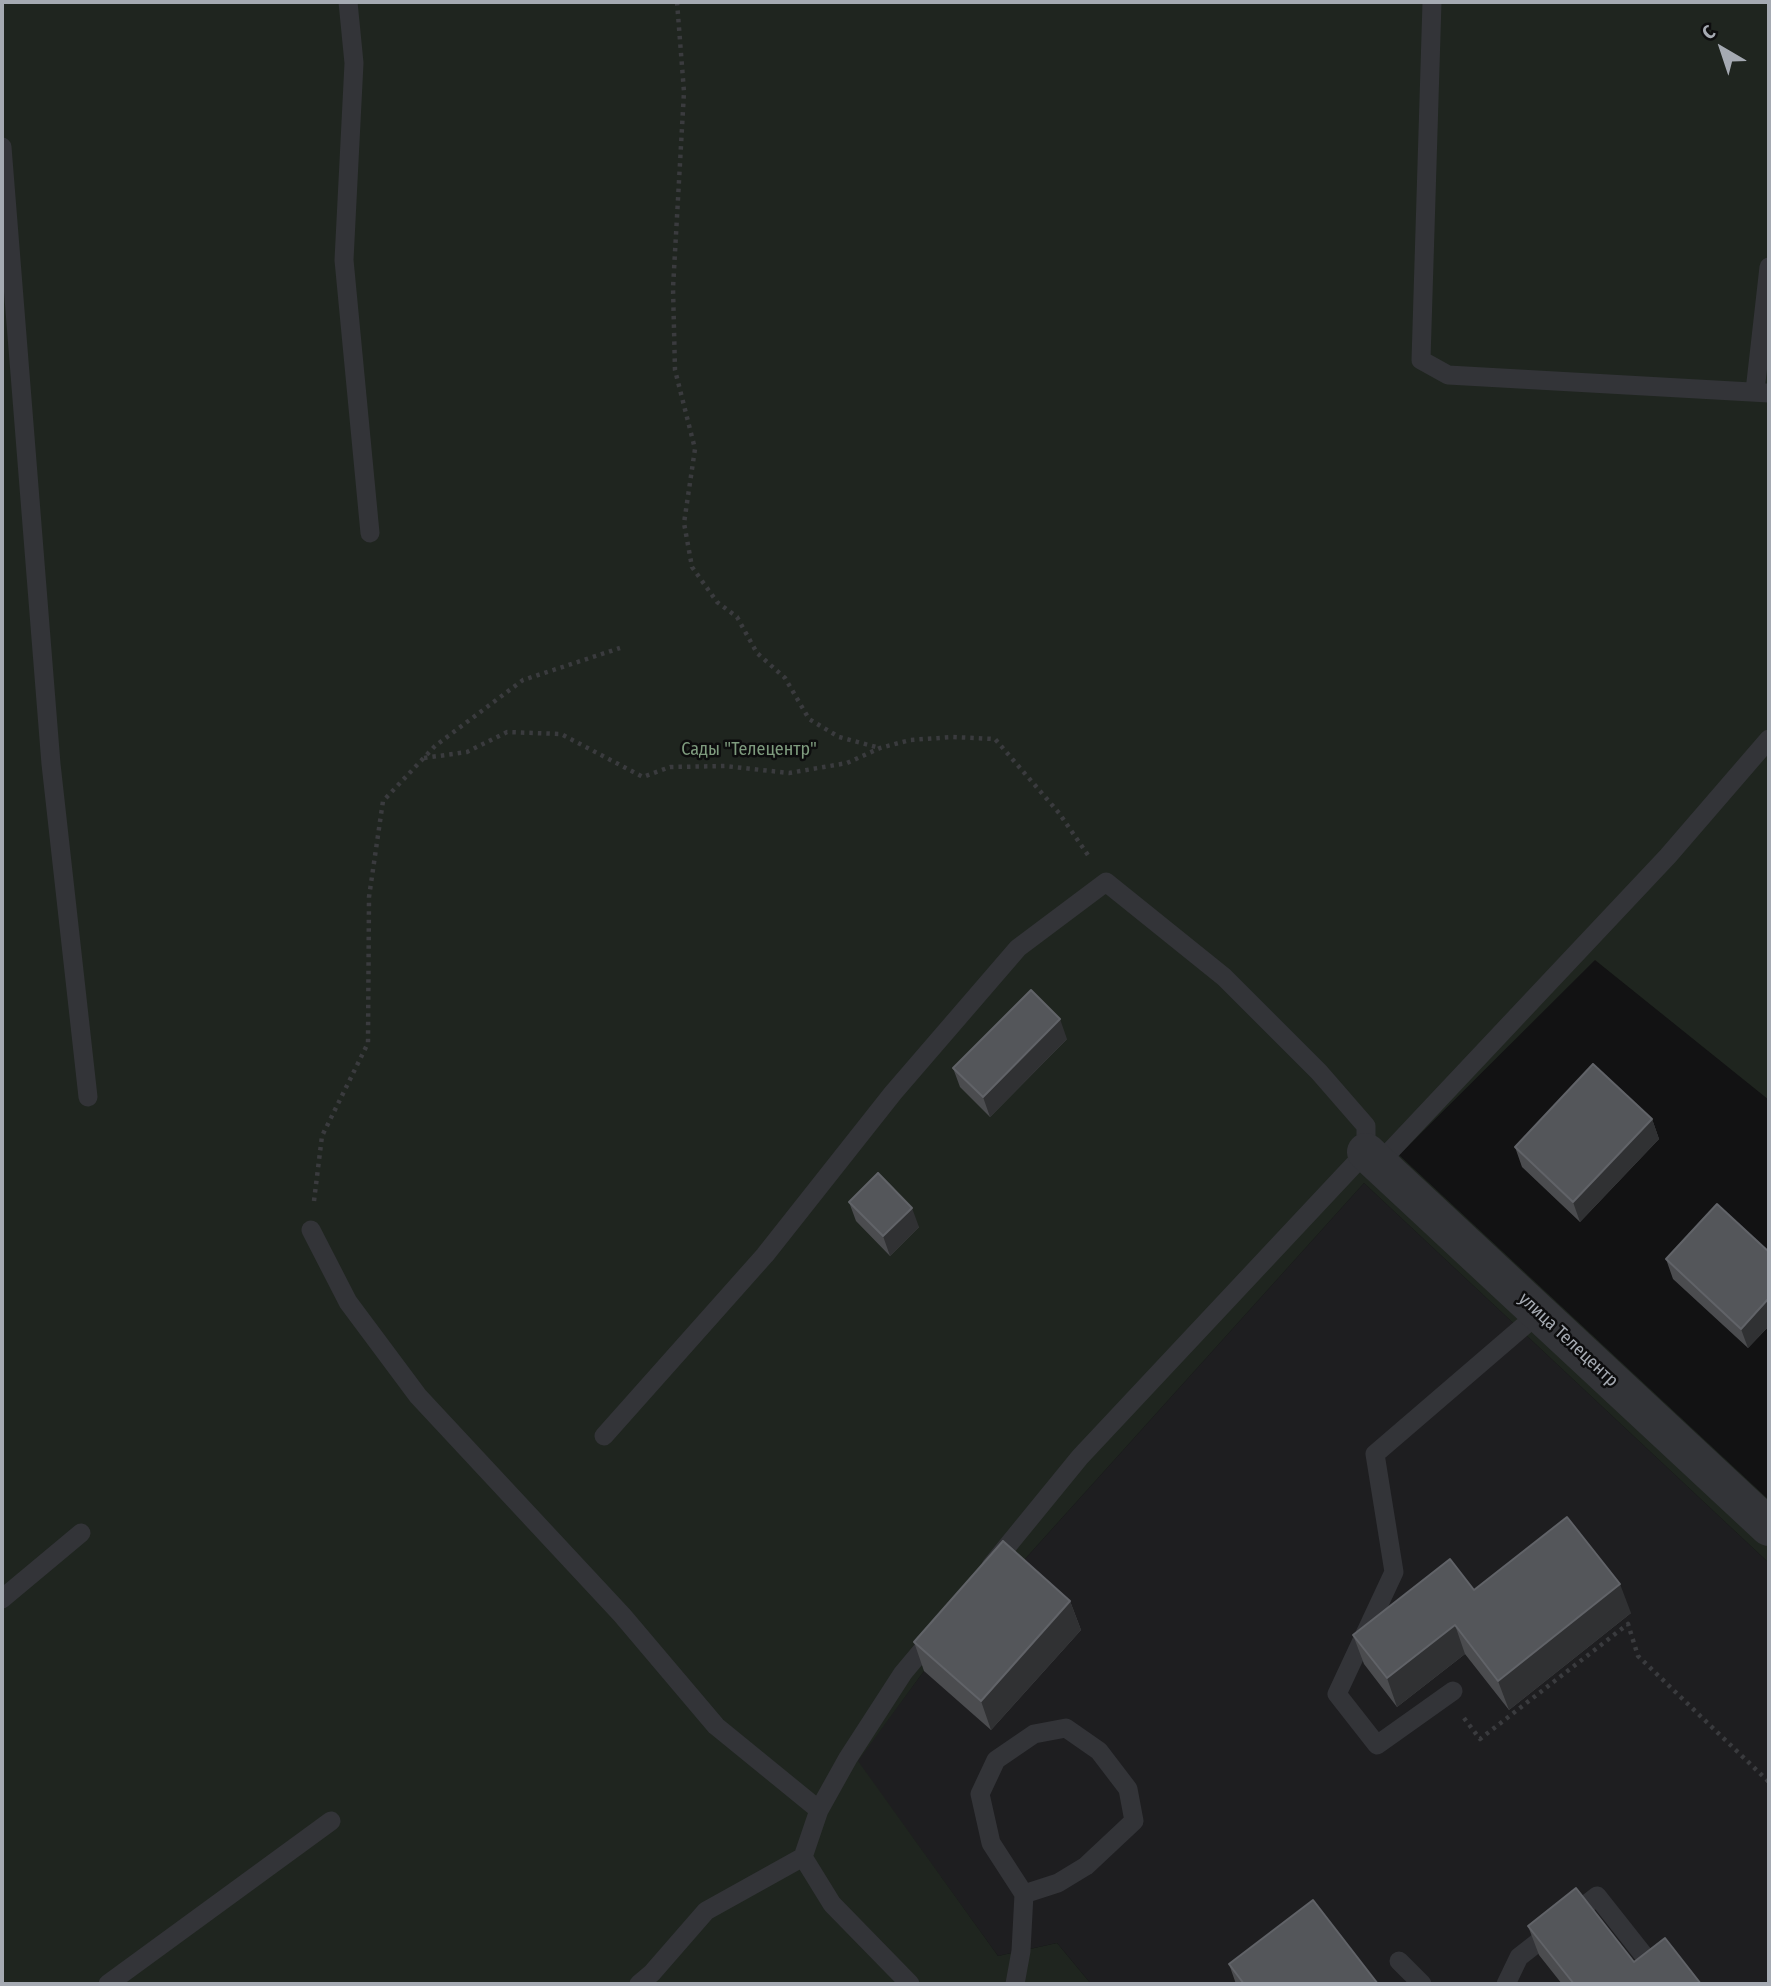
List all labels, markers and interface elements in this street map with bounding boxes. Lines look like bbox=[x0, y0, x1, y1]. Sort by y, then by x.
north arrow bbox=[1687, 14, 1757, 84]
text: С bbox=[1697, 20, 1720, 44]
park label: Сады "Телецентр" bbox=[681, 739, 817, 761]
street label: улица Телецентр bbox=[1514, 1288, 1622, 1392]

